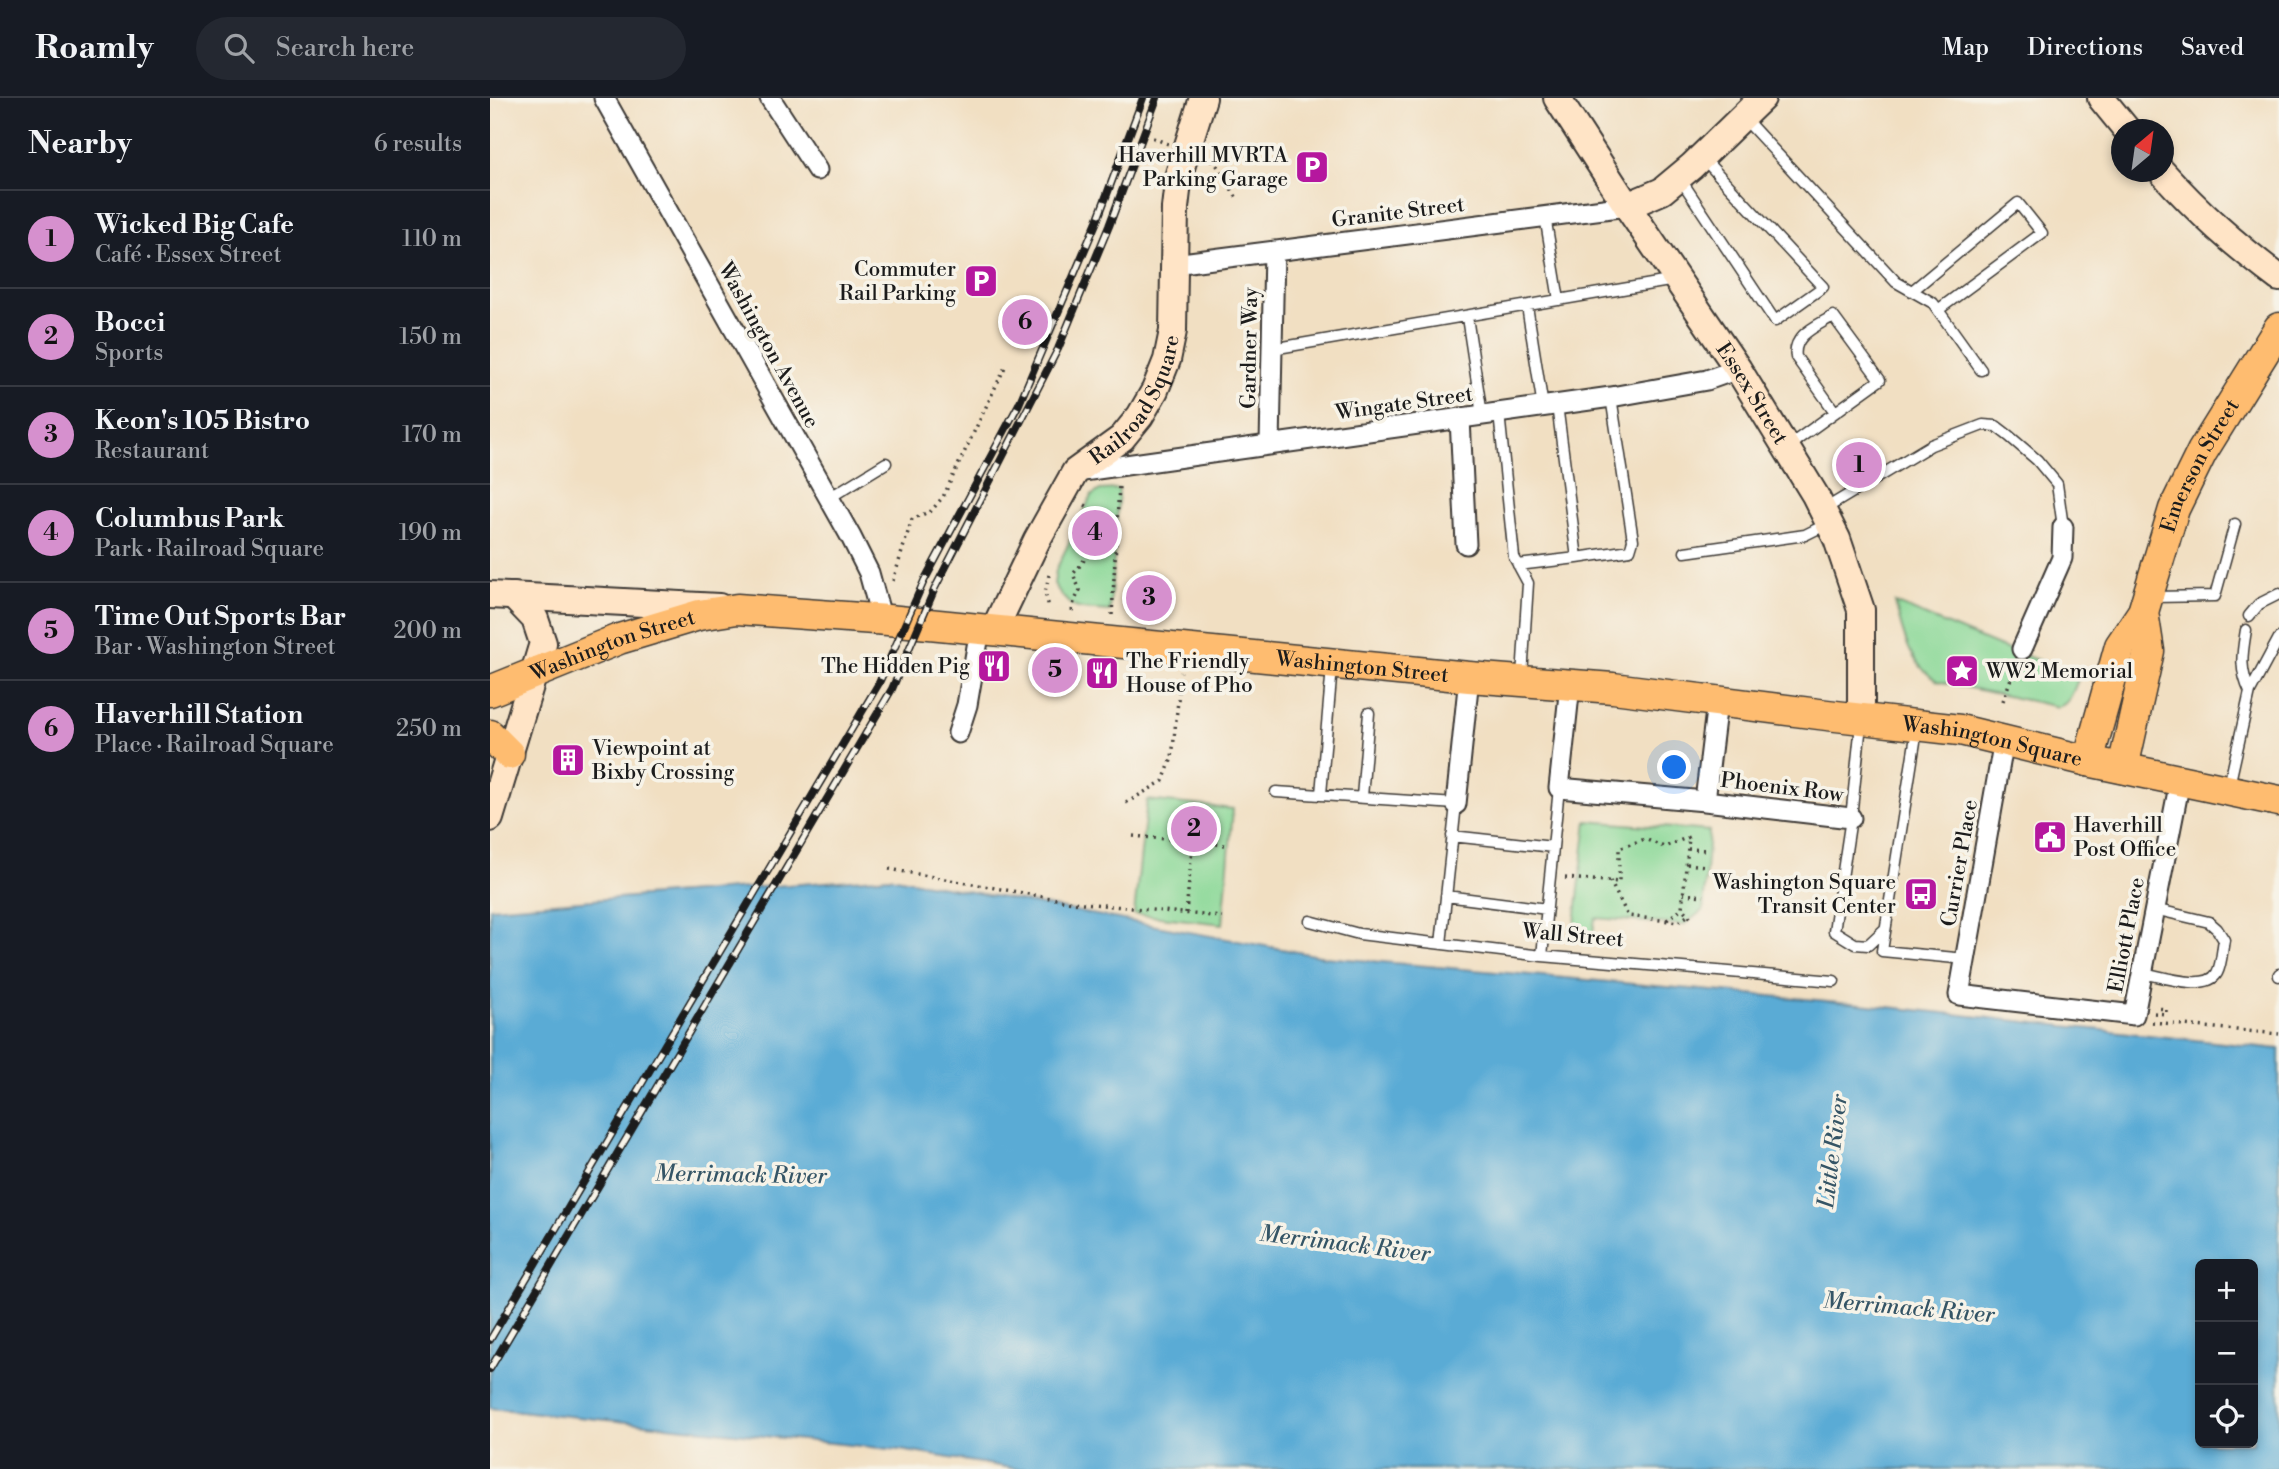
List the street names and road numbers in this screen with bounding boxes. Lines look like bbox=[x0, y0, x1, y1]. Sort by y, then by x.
street label: Granite Street bbox=[1330, 192, 1467, 234]
street label: Washington Avenue bbox=[711, 257, 824, 433]
street label: Gardner Way bbox=[1236, 286, 1264, 409]
street label: Railroad Square bbox=[1085, 333, 1186, 471]
street label: Essex Street bbox=[1710, 338, 1793, 450]
street label: Wingate Street bbox=[1333, 381, 1475, 427]
street label: Emerson Street bbox=[2156, 394, 2246, 536]
street label: Washington Street bbox=[526, 605, 699, 688]
street label: Washington Street bbox=[1274, 646, 1450, 689]
street label: Washington Square bbox=[1900, 711, 2085, 773]
street label: Phoenix Row bbox=[1719, 768, 1846, 809]
street label: Currier Place bbox=[1936, 798, 1984, 929]
street label: Elliott Place bbox=[2103, 875, 2151, 995]
street label: Wall Street bbox=[1520, 919, 1625, 953]

